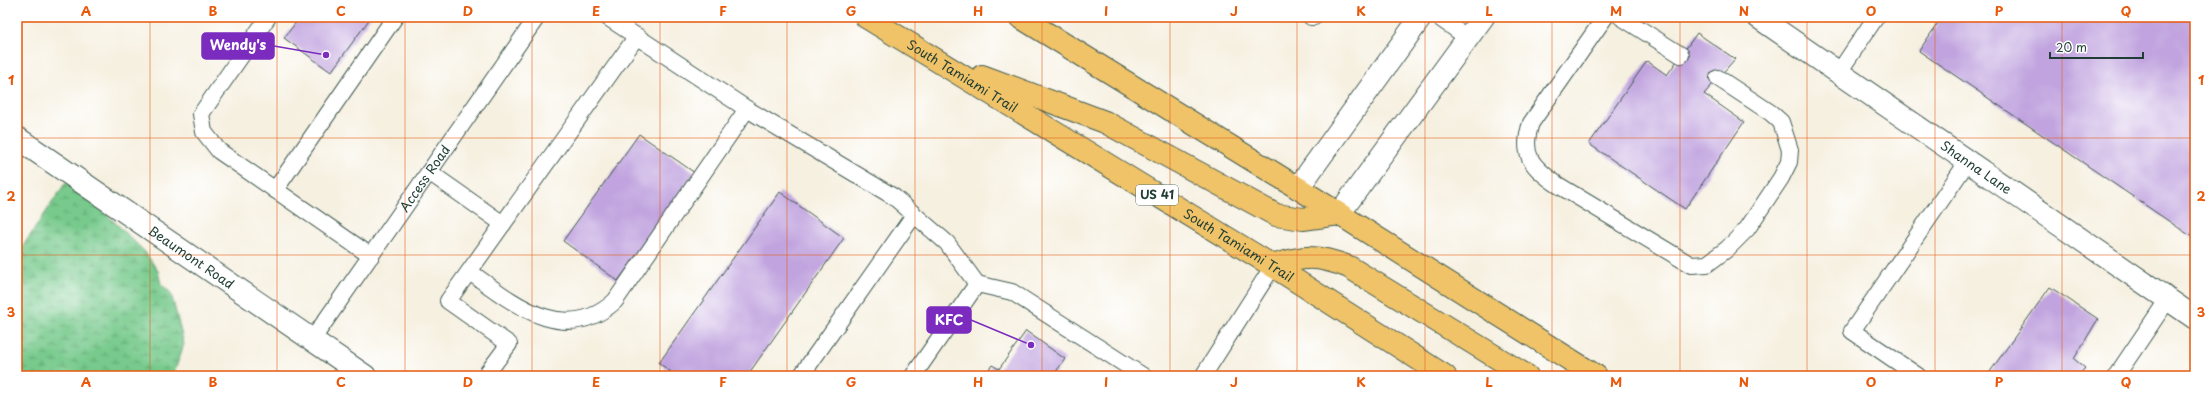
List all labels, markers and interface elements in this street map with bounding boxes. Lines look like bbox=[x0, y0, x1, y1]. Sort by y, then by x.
text: A bbox=[81, 1, 91, 20]
text: B bbox=[209, 1, 218, 20]
text: C bbox=[336, 1, 346, 20]
text: D bbox=[463, 1, 473, 20]
text: E bbox=[592, 1, 600, 20]
text: F bbox=[719, 1, 727, 20]
text: G bbox=[846, 1, 856, 20]
text: H bbox=[973, 1, 983, 20]
text: I bbox=[1104, 1, 1108, 20]
text: J bbox=[1230, 1, 1238, 20]
text: K bbox=[1356, 1, 1366, 20]
text: L bbox=[1485, 1, 1493, 20]
text: M bbox=[1610, 1, 1622, 20]
text: N bbox=[1739, 1, 1749, 20]
text: O bbox=[1866, 1, 1876, 20]
text: P bbox=[1995, 1, 2004, 20]
text: Q bbox=[2121, 1, 2131, 20]
callout: Wendy's bbox=[202, 33, 274, 59]
text: Wendy's bbox=[210, 34, 267, 55]
street label: South Tamiami Trail bbox=[904, 34, 1022, 117]
scale bar bbox=[2050, 34, 2143, 60]
text: 20 m bbox=[2056, 38, 2087, 56]
text: 1 bbox=[8, 70, 14, 89]
text: 1 bbox=[2198, 70, 2204, 89]
street label: Shanna Lane bbox=[1937, 136, 2016, 198]
street label: Access Road bbox=[394, 141, 454, 215]
road number: US 41 bbox=[1136, 185, 1178, 205]
text: 2 bbox=[6, 186, 16, 205]
text: 2 bbox=[2196, 186, 2206, 205]
street label: South Tamiami Trail bbox=[1180, 204, 1298, 286]
street label: Beaumont Road bbox=[145, 221, 238, 293]
text: 3 bbox=[7, 302, 16, 321]
text: 3 bbox=[2197, 302, 2206, 321]
callout: KFC bbox=[927, 307, 971, 333]
text: KFC bbox=[935, 309, 964, 330]
text: A bbox=[81, 372, 91, 391]
text: B bbox=[209, 372, 218, 391]
text: C bbox=[336, 372, 346, 391]
text: D bbox=[463, 372, 473, 391]
text: E bbox=[592, 372, 600, 391]
text: F bbox=[719, 372, 727, 391]
text: G bbox=[846, 372, 856, 391]
text: H bbox=[973, 372, 983, 391]
text: I bbox=[1104, 372, 1108, 391]
text: J bbox=[1230, 372, 1238, 391]
text: K bbox=[1356, 372, 1366, 391]
text: L bbox=[1485, 372, 1493, 391]
text: M bbox=[1610, 372, 1622, 391]
text: N bbox=[1739, 372, 1749, 391]
text: O bbox=[1866, 372, 1876, 391]
text: P bbox=[1995, 372, 2004, 391]
text: Q bbox=[2121, 372, 2131, 391]

